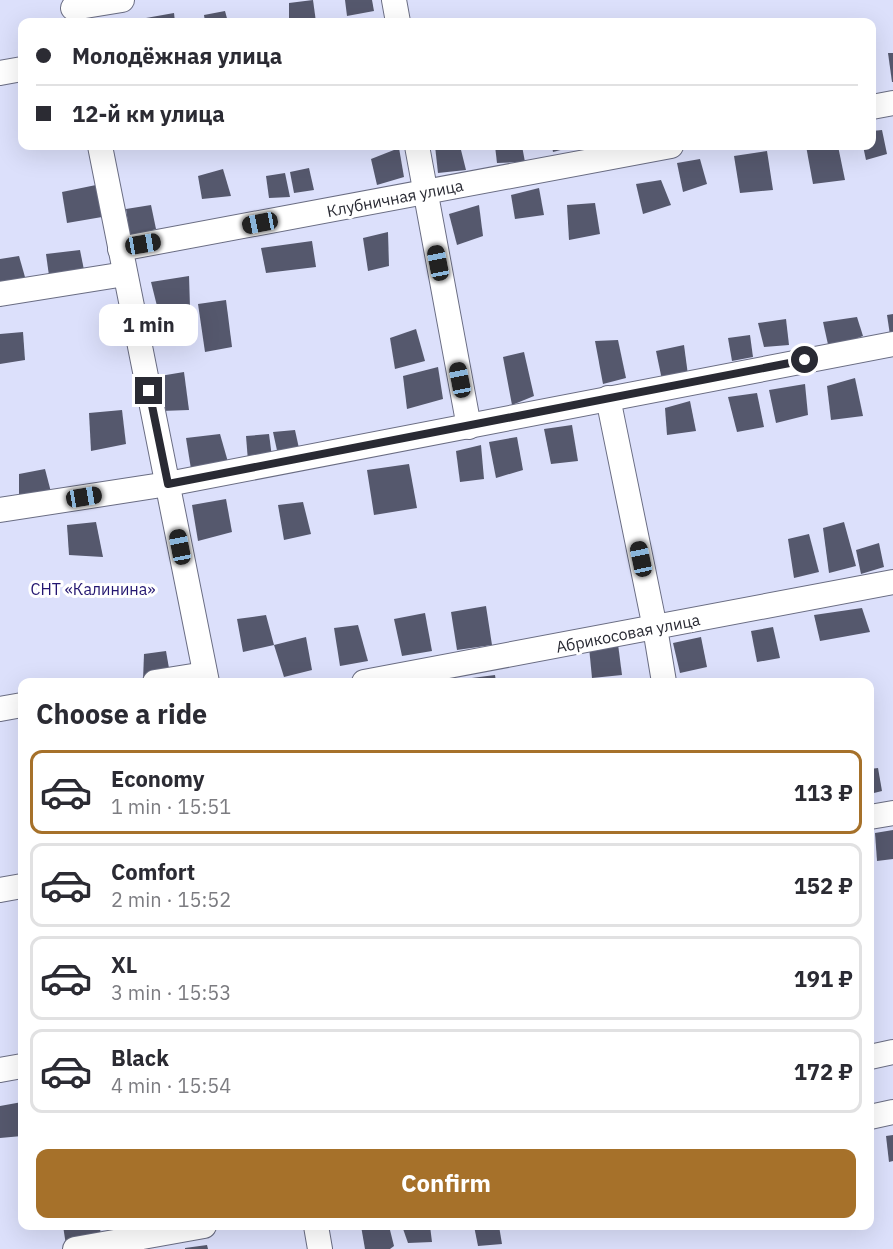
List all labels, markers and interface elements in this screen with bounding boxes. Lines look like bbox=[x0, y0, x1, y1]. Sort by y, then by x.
text: Молодёжная улица bbox=[72, 41, 282, 70]
text: 12-й км улица bbox=[72, 99, 225, 128]
street label: Клубничная улица bbox=[325, 175, 465, 221]
car bbox=[241, 211, 279, 235]
car bbox=[124, 232, 162, 256]
car bbox=[426, 244, 450, 282]
callout: 1 min bbox=[100, 304, 198, 346]
text: 1 min bbox=[122, 311, 175, 338]
route start bbox=[791, 346, 818, 373]
car bbox=[448, 361, 472, 399]
route end bbox=[135, 377, 162, 404]
car bbox=[65, 485, 103, 509]
car bbox=[168, 528, 192, 566]
car bbox=[628, 540, 654, 578]
park label: СНТ «Калинина» bbox=[30, 579, 156, 599]
street label: Абрикосовая улица bbox=[554, 609, 702, 657]
text: Choose a ride bbox=[36, 696, 207, 731]
text: Economy bbox=[111, 764, 205, 793]
icon: car bbox=[39, 765, 93, 819]
text: 113 ₽ bbox=[794, 778, 853, 807]
text: 1 min · 15:51 bbox=[111, 793, 231, 820]
text: Comfort bbox=[111, 857, 195, 886]
icon: car bbox=[39, 858, 93, 912]
text: 152 ₽ bbox=[794, 871, 853, 900]
text: 2 min · 15:52 bbox=[111, 886, 231, 913]
text: XL bbox=[111, 950, 137, 979]
icon: car bbox=[39, 951, 93, 1005]
text: 191 ₽ bbox=[794, 964, 853, 993]
text: 3 min · 15:53 bbox=[111, 979, 231, 1006]
text: Black bbox=[111, 1043, 169, 1072]
icon: car bbox=[39, 1044, 93, 1098]
text: 172 ₽ bbox=[794, 1057, 853, 1086]
text: 4 min · 15:54 bbox=[111, 1072, 231, 1099]
button: Confirm bbox=[36, 1149, 856, 1218]

